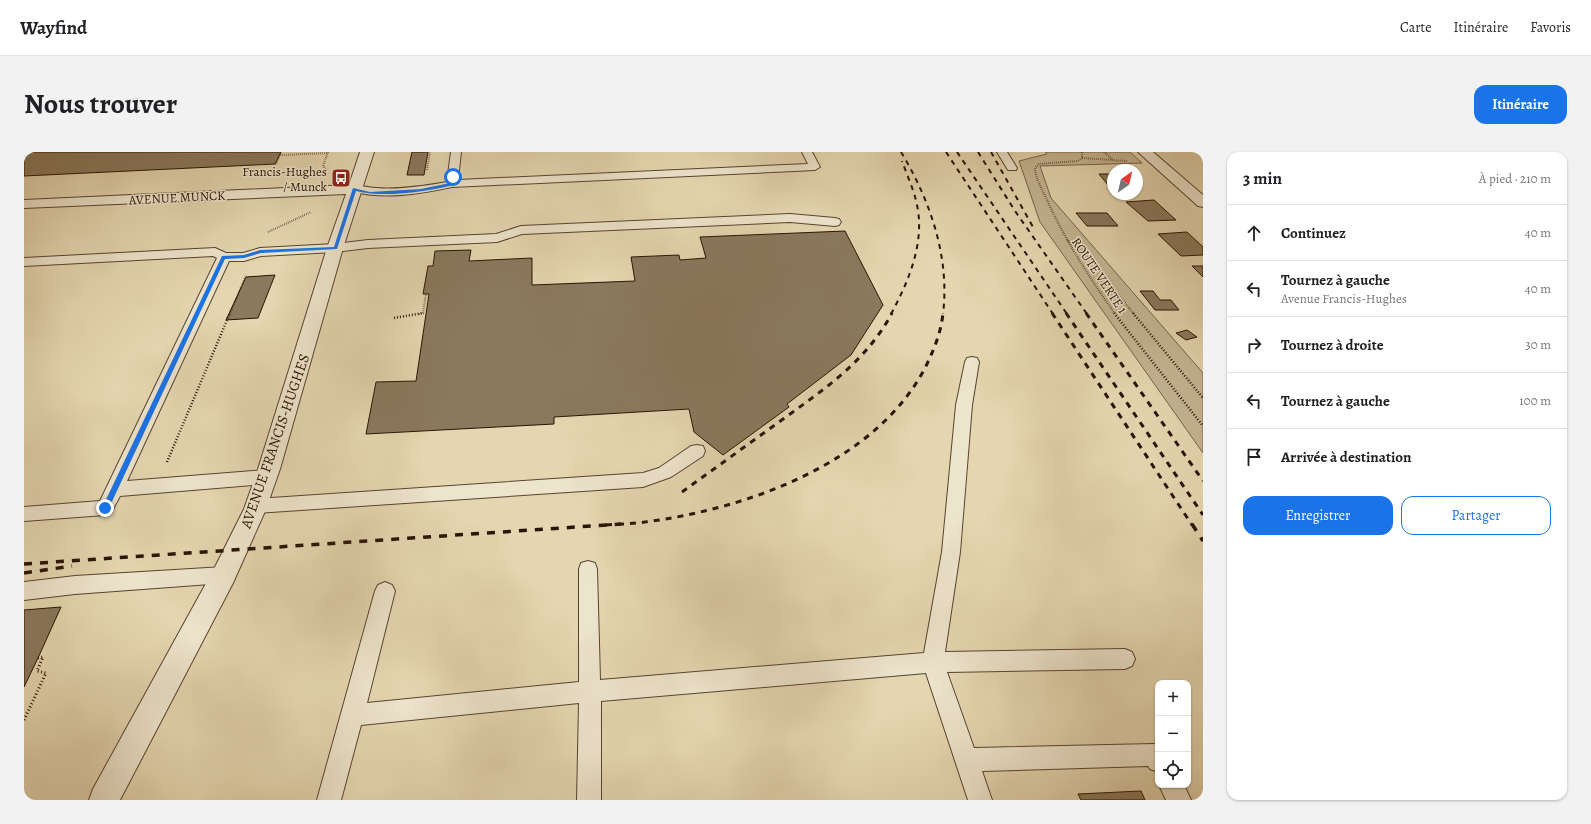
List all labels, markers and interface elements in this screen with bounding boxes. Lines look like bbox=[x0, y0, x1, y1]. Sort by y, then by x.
text: Wayfind bbox=[20, 15, 87, 41]
text: Carte bbox=[1400, 18, 1431, 37]
text: Itinéraire bbox=[1453, 18, 1508, 37]
text: Favoris bbox=[1530, 18, 1571, 37]
text: Nous trouver bbox=[24, 85, 177, 123]
button: Itinéraire bbox=[1474, 85, 1567, 124]
place label: Francis-Hughes / Munck bbox=[242, 163, 328, 195]
north arrow bbox=[1107, 164, 1143, 200]
bus stop icon: Francis-Hughes / Munck bbox=[330, 167, 352, 189]
text: 3 min bbox=[1243, 167, 1282, 190]
route start bbox=[444, 168, 462, 186]
text: À pied · 210 m bbox=[1479, 170, 1551, 187]
street label: AVENUE MUNCK bbox=[127, 186, 227, 209]
icon: ahead bbox=[1243, 222, 1265, 244]
text: Continuez bbox=[1281, 223, 1346, 243]
text: 40 m bbox=[1525, 224, 1551, 241]
street label: ROUTE VERTE 1 bbox=[1068, 234, 1132, 317]
text: Tournez à gauche bbox=[1281, 270, 1390, 290]
icon: left bbox=[1243, 278, 1265, 300]
text: 40 m bbox=[1525, 280, 1551, 297]
text: Avenue Francis-Hughes bbox=[1281, 290, 1407, 307]
icon: right bbox=[1243, 334, 1265, 356]
text: Tournez à droite bbox=[1281, 335, 1384, 355]
text: 30 m bbox=[1525, 336, 1551, 353]
street label: AVENUE FRANCIS-HUGHES bbox=[235, 351, 314, 532]
icon: left bbox=[1243, 390, 1265, 412]
text: Tournez à gauche bbox=[1281, 391, 1390, 411]
text: 100 m bbox=[1519, 392, 1551, 409]
icon: arrive bbox=[1243, 446, 1265, 468]
text: Arrivée à destination bbox=[1281, 447, 1412, 467]
button: Enregistrer bbox=[1243, 496, 1393, 535]
button: Partager bbox=[1401, 496, 1551, 535]
route end bbox=[96, 499, 114, 517]
map controls bbox=[1155, 680, 1191, 788]
button: + bbox=[1155, 680, 1191, 716]
button: − bbox=[1155, 716, 1191, 752]
button: locate bbox=[1155, 752, 1191, 788]

